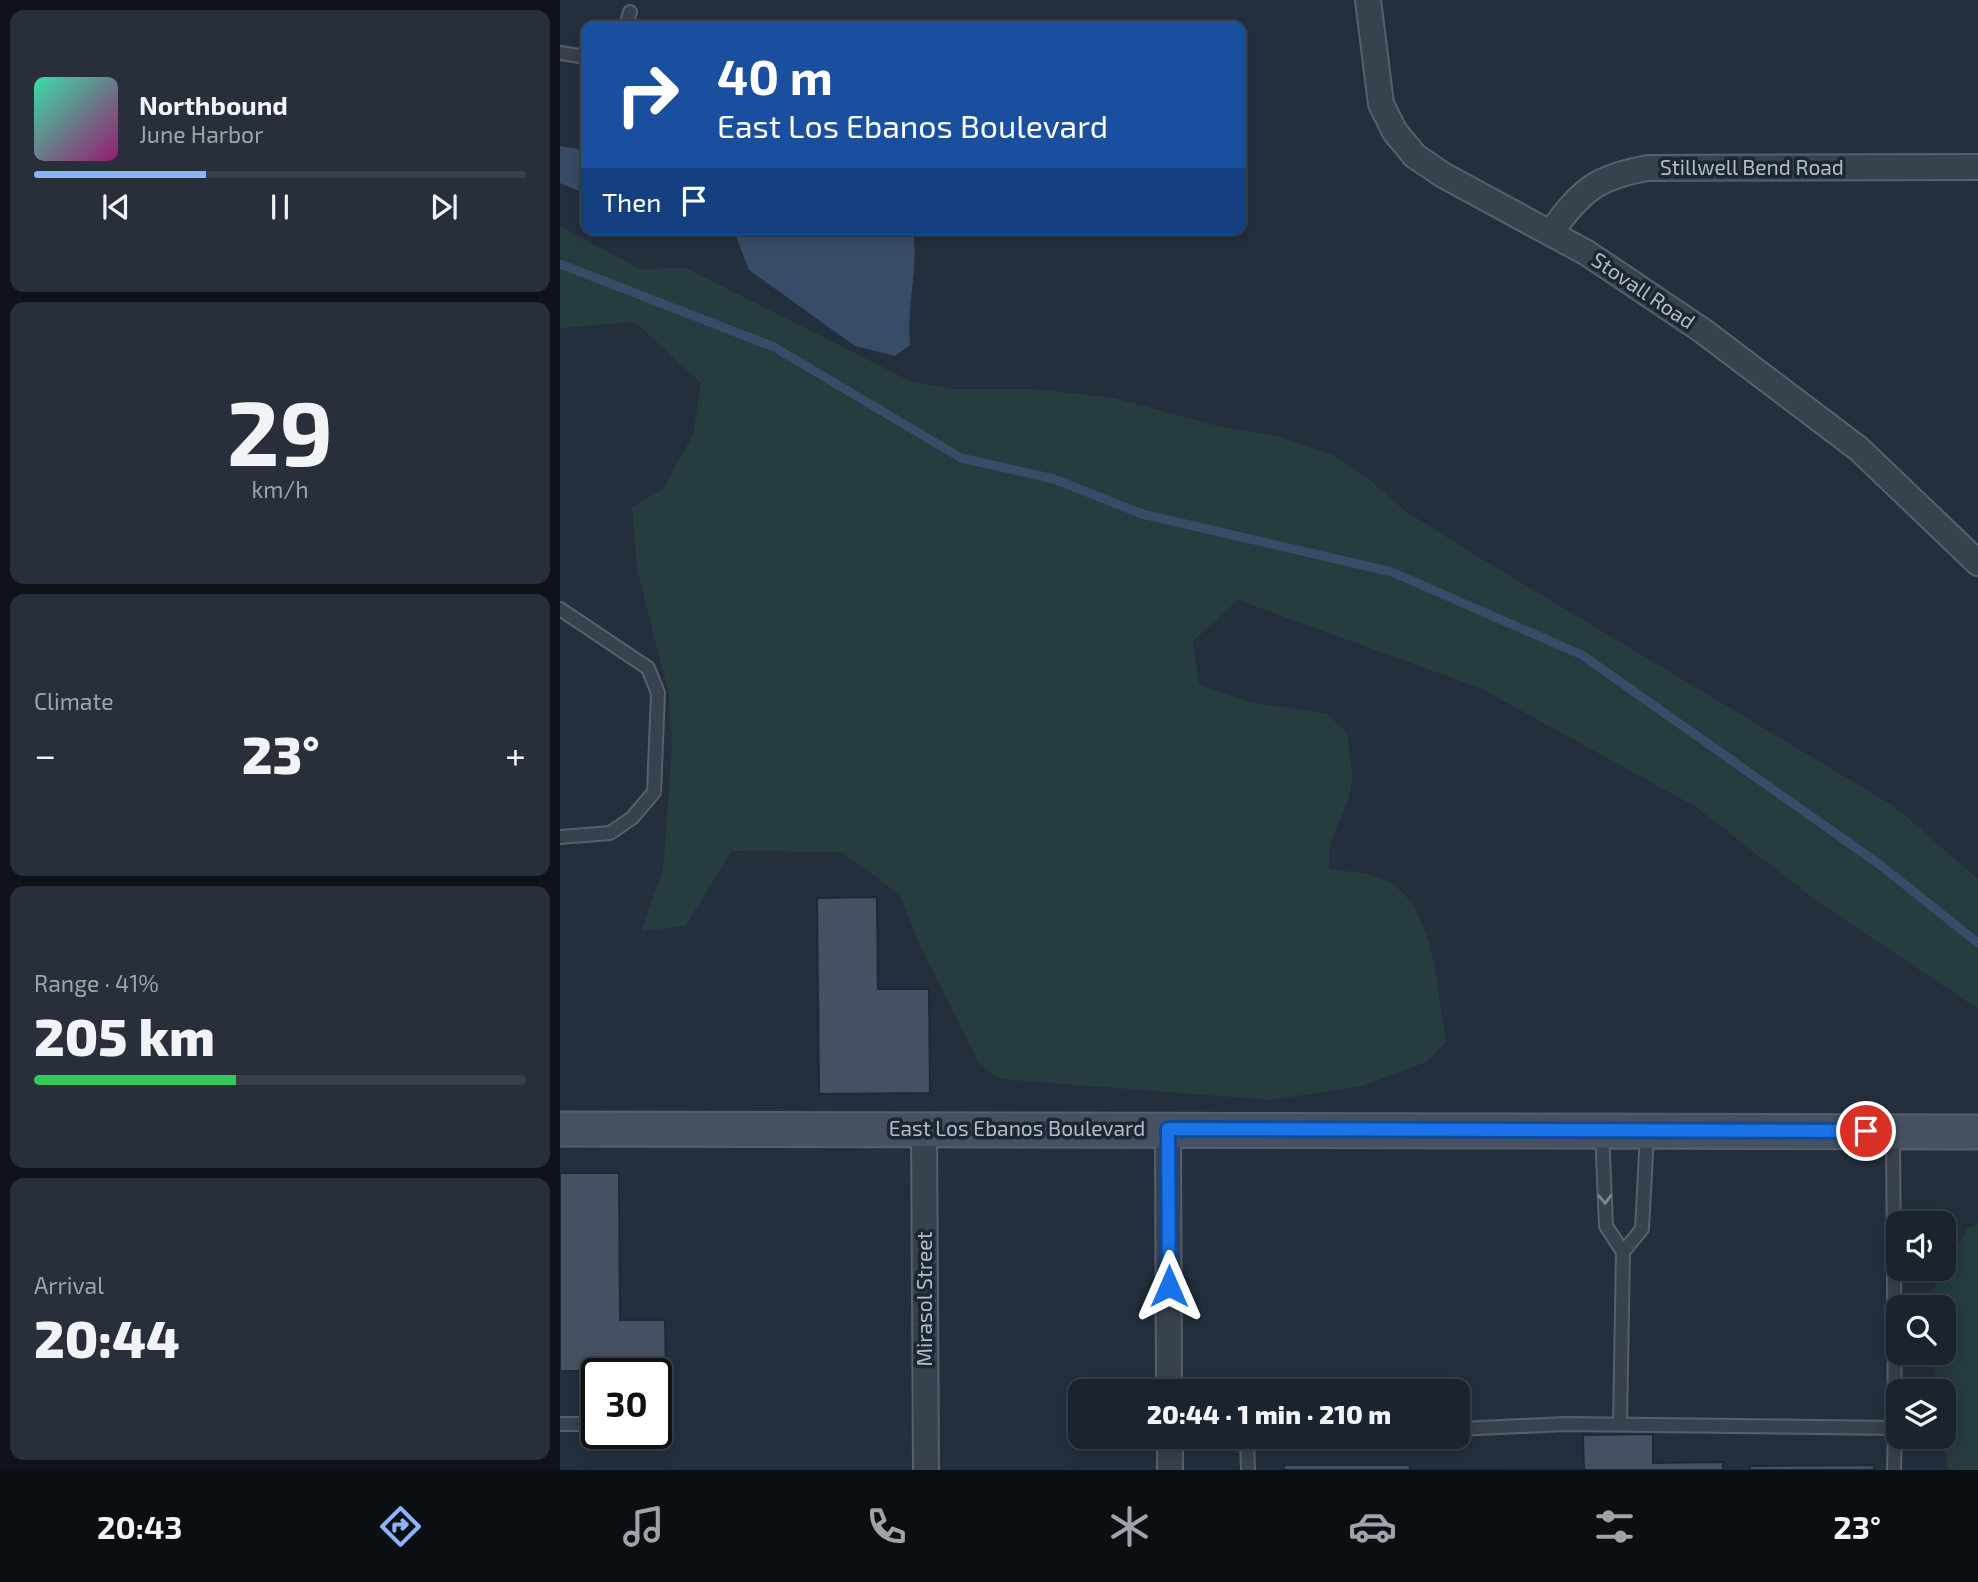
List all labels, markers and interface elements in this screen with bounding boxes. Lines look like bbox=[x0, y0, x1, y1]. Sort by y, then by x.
text: 40 m bbox=[717, 46, 833, 105]
icon: right bbox=[602, 49, 693, 140]
text: Northbound bbox=[139, 89, 288, 120]
text: East Los Ebanos Boulevard bbox=[717, 106, 1108, 144]
text: June Harbor bbox=[139, 120, 263, 148]
street label: Stillwell Bend Road bbox=[1660, 154, 1844, 179]
icon: arrive bbox=[675, 182, 713, 220]
text: Then bbox=[602, 186, 661, 217]
icon: previous bbox=[97, 188, 135, 226]
icon: pause bbox=[261, 188, 299, 226]
icon: next bbox=[425, 188, 463, 226]
street label: Stovall Road bbox=[1588, 246, 1700, 333]
text: 29 bbox=[227, 375, 333, 484]
text: km/h bbox=[251, 475, 309, 503]
text: Climate bbox=[34, 687, 114, 715]
text: 23° bbox=[242, 722, 320, 784]
text: − bbox=[34, 731, 56, 777]
text: + bbox=[505, 731, 526, 777]
text: Range · 41% bbox=[34, 969, 159, 997]
text: 205 km bbox=[34, 1004, 215, 1066]
pin bbox=[1836, 1101, 1896, 1161]
icon: arrive bbox=[1847, 1112, 1885, 1150]
street label: East Los Ebanos Boulevard bbox=[889, 1115, 1145, 1140]
one-way arrow bbox=[1597, 1194, 1612, 1205]
map controls bbox=[1886, 1211, 1956, 1449]
button: sound bbox=[1886, 1211, 1956, 1281]
street label: Mirasol Street bbox=[911, 1232, 936, 1366]
position arrow bbox=[1132, 1249, 1206, 1323]
text: Arrival bbox=[34, 1271, 104, 1299]
button: search bbox=[1886, 1295, 1956, 1365]
text: 20:44 bbox=[34, 1306, 180, 1368]
speed limit sign: 30 bbox=[581, 1358, 672, 1449]
button: layers bbox=[1886, 1379, 1956, 1449]
text: 20:44 · 1 min · 210 m bbox=[1147, 1398, 1391, 1429]
icon: directions bbox=[376, 1502, 425, 1551]
icon: music bbox=[619, 1502, 668, 1551]
icon: phone bbox=[862, 1502, 911, 1551]
icon: climate bbox=[1105, 1502, 1154, 1551]
icon: car bbox=[1348, 1502, 1397, 1551]
icon: filters bbox=[1590, 1502, 1639, 1551]
text: 20:43 bbox=[97, 1507, 182, 1545]
text: 23° bbox=[1833, 1507, 1881, 1545]

